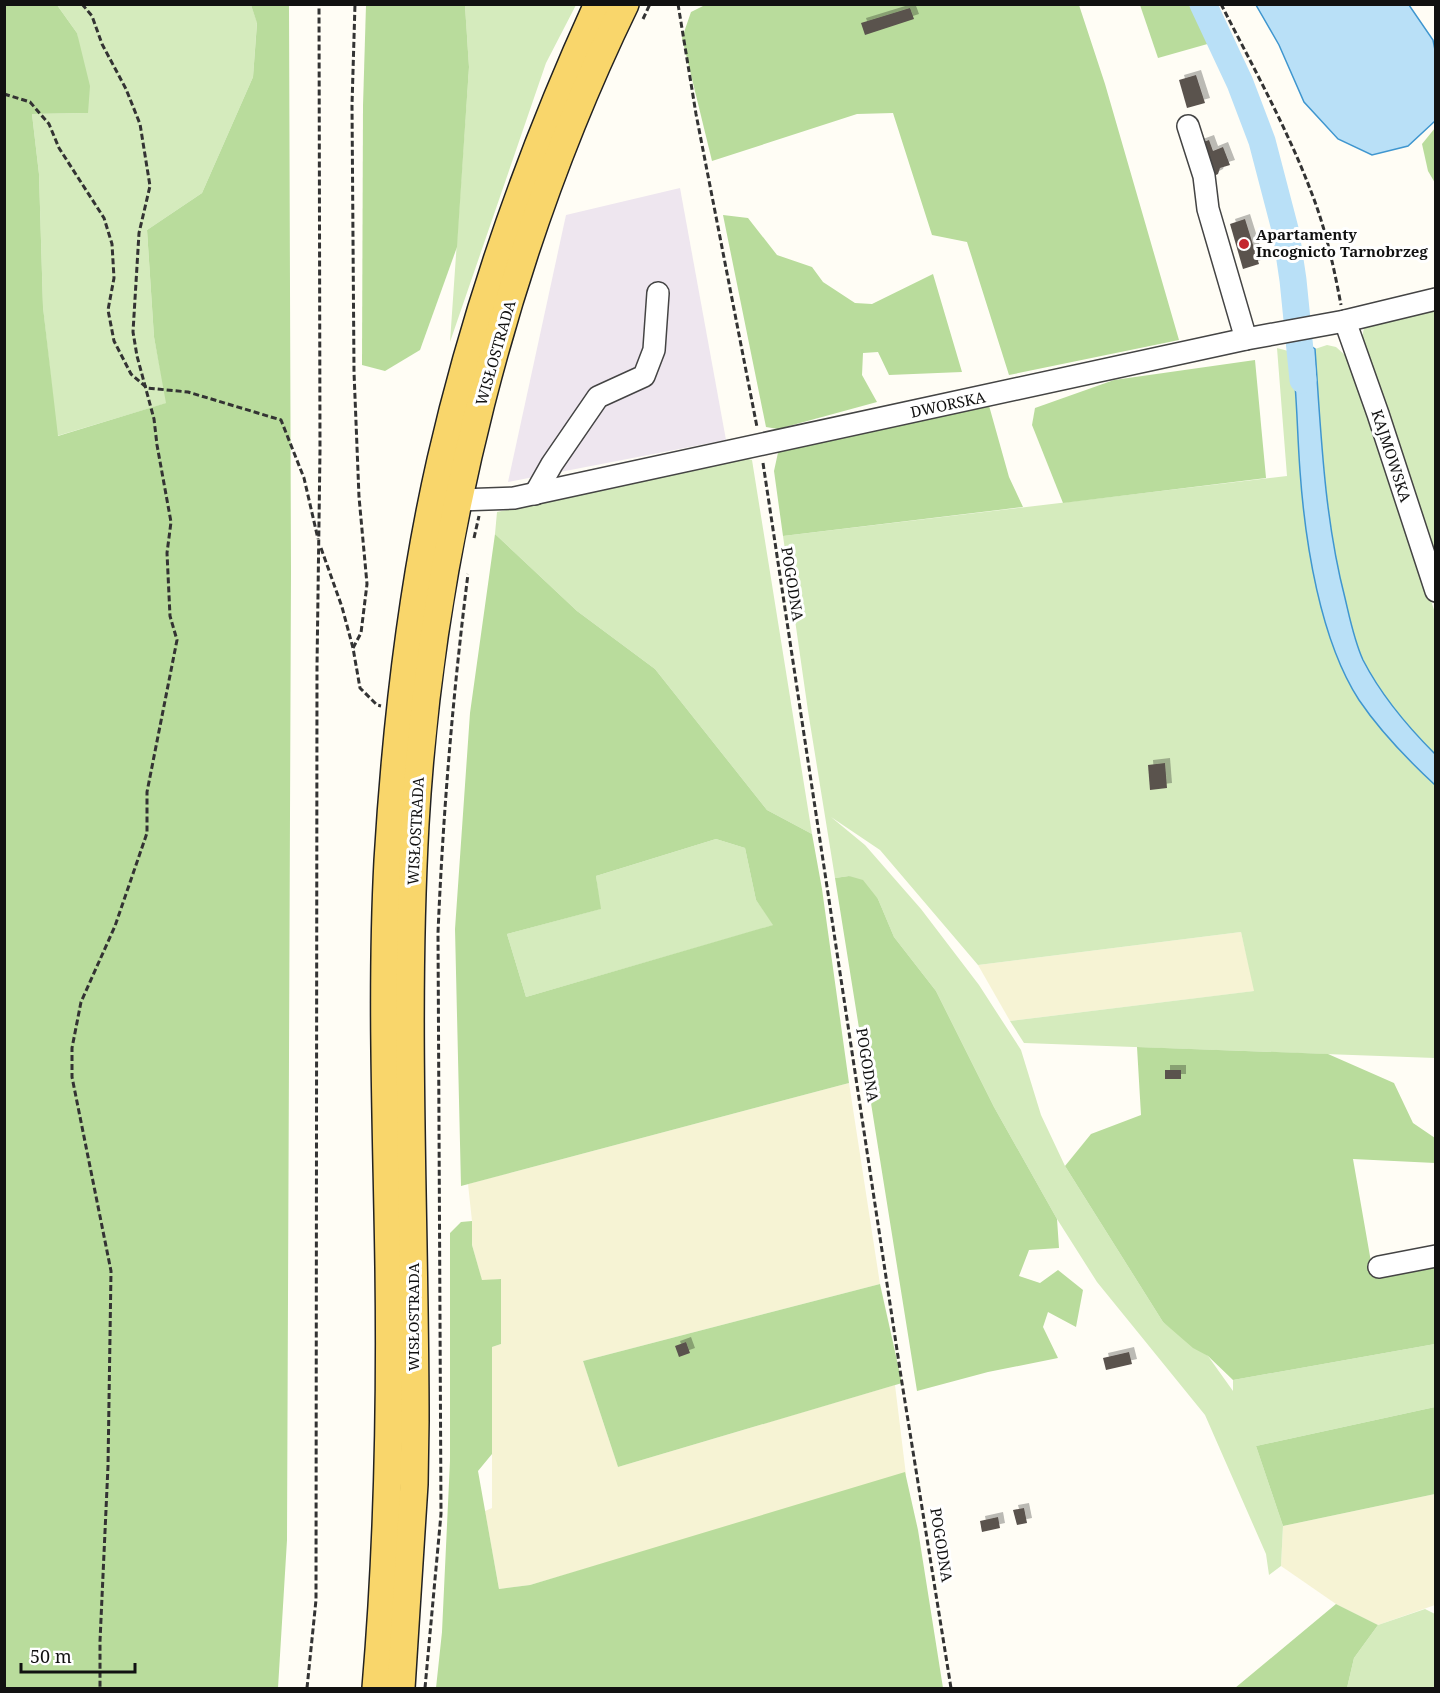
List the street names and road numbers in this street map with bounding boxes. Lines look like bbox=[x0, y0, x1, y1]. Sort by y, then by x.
street label: WISŁOSTRADA bbox=[470, 297, 520, 408]
street label: DWORSKA bbox=[908, 386, 988, 422]
street label: KAJMOWSKA bbox=[1368, 407, 1416, 505]
street label: POGODNA bbox=[777, 545, 809, 623]
street label: WISŁOSTRADA bbox=[402, 776, 428, 886]
street label: POGODNA bbox=[852, 1026, 884, 1104]
street label: WISŁOSTRADA bbox=[403, 1262, 423, 1371]
street label: POGODNA bbox=[926, 1506, 958, 1584]

